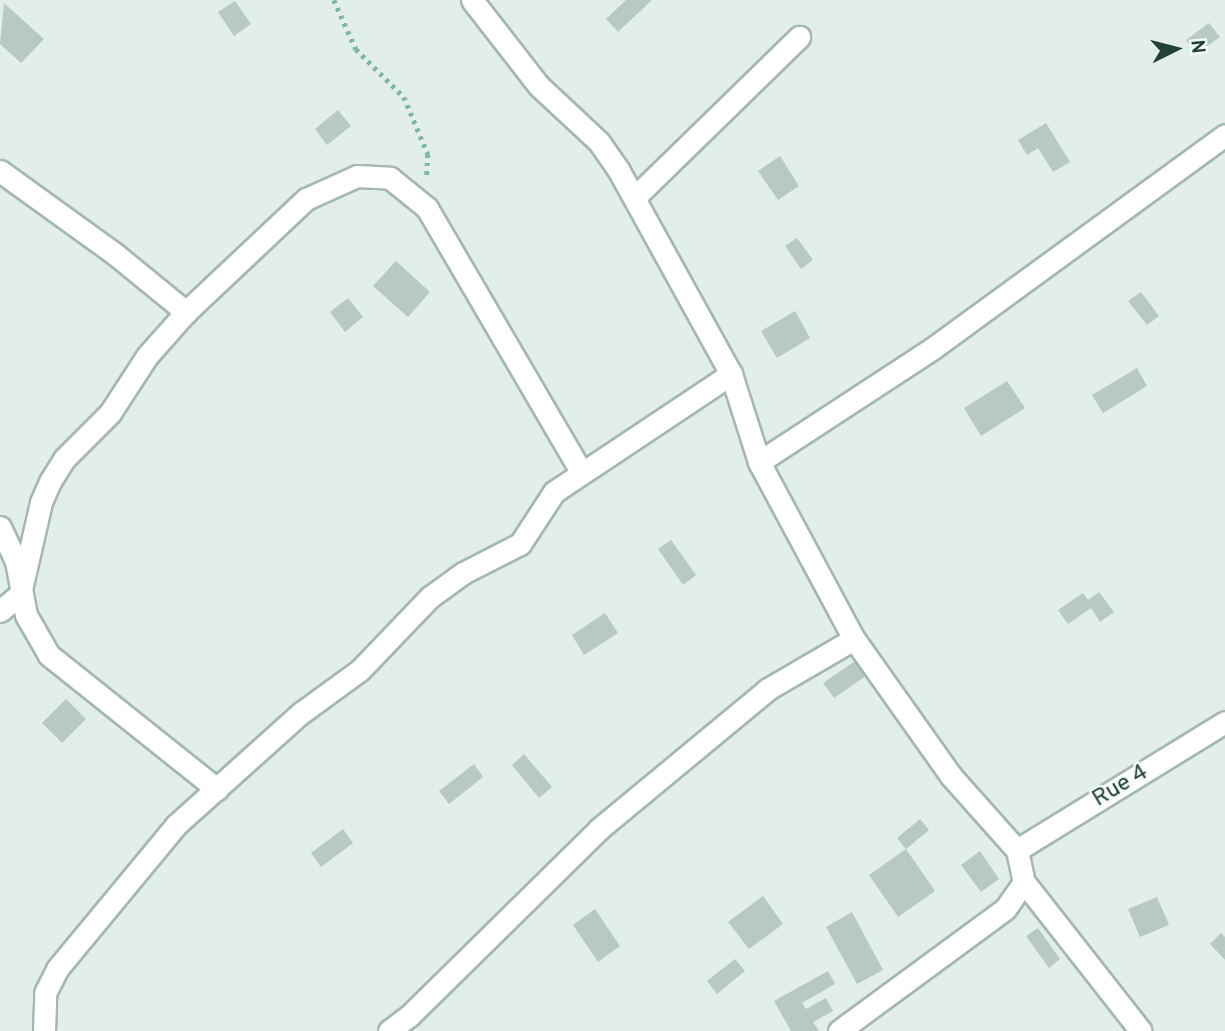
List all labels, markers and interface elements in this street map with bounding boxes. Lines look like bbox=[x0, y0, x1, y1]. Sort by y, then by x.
north arrow bbox=[1141, 14, 1211, 84]
text: N bbox=[1184, 39, 1210, 55]
street label: Rue 4 bbox=[1088, 760, 1154, 814]

